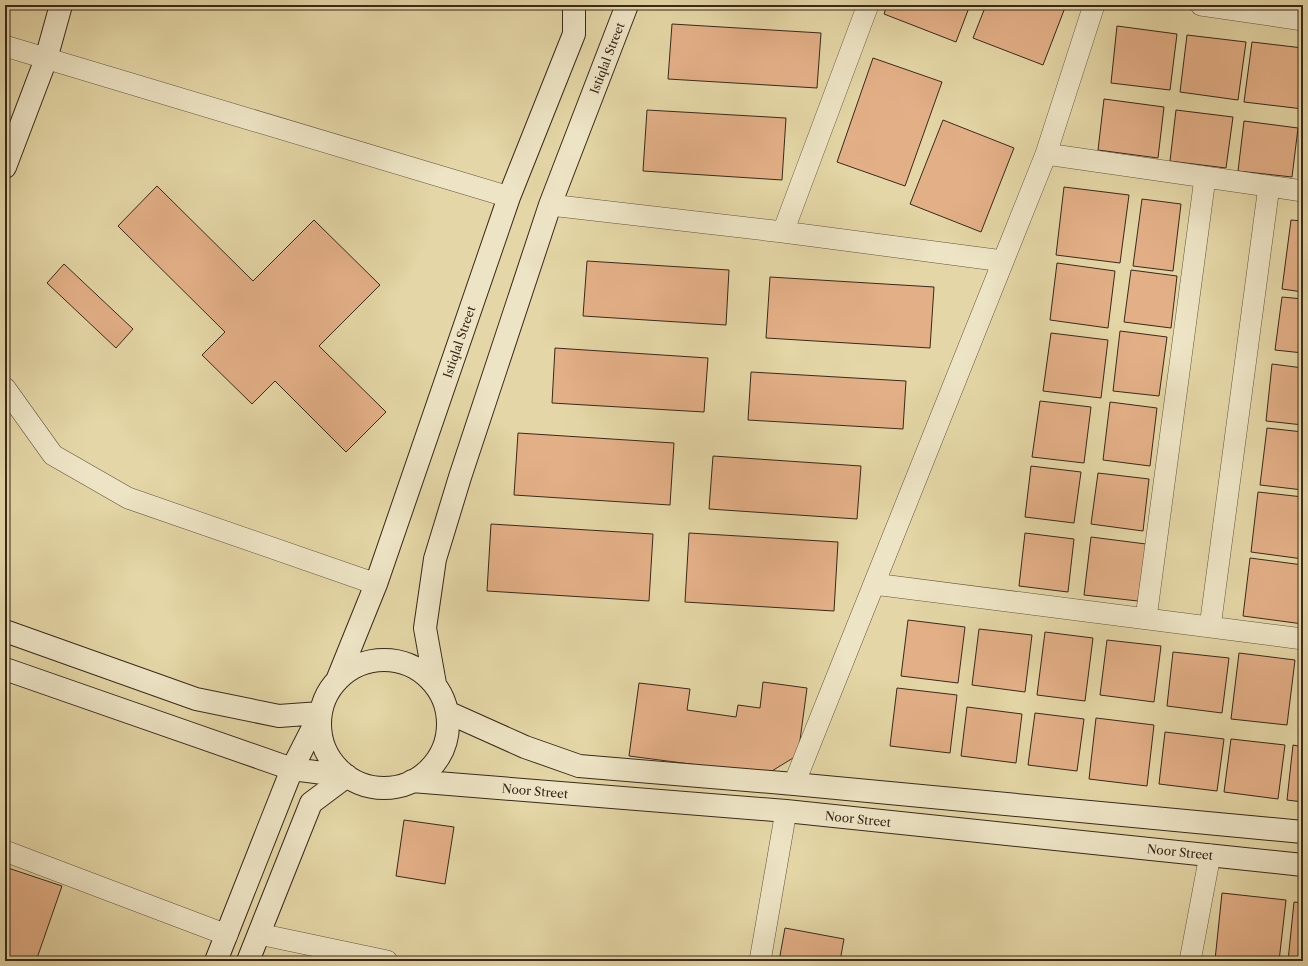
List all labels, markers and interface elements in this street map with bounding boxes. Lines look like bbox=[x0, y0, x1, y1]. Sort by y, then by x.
street label: Istiqlal Street bbox=[586, 19, 628, 96]
street label: Istiqlal Street bbox=[440, 303, 479, 380]
street label: Noor Street bbox=[501, 781, 569, 801]
street label: Noor Street bbox=[824, 808, 893, 830]
street label: Noor Street bbox=[1146, 841, 1215, 863]

